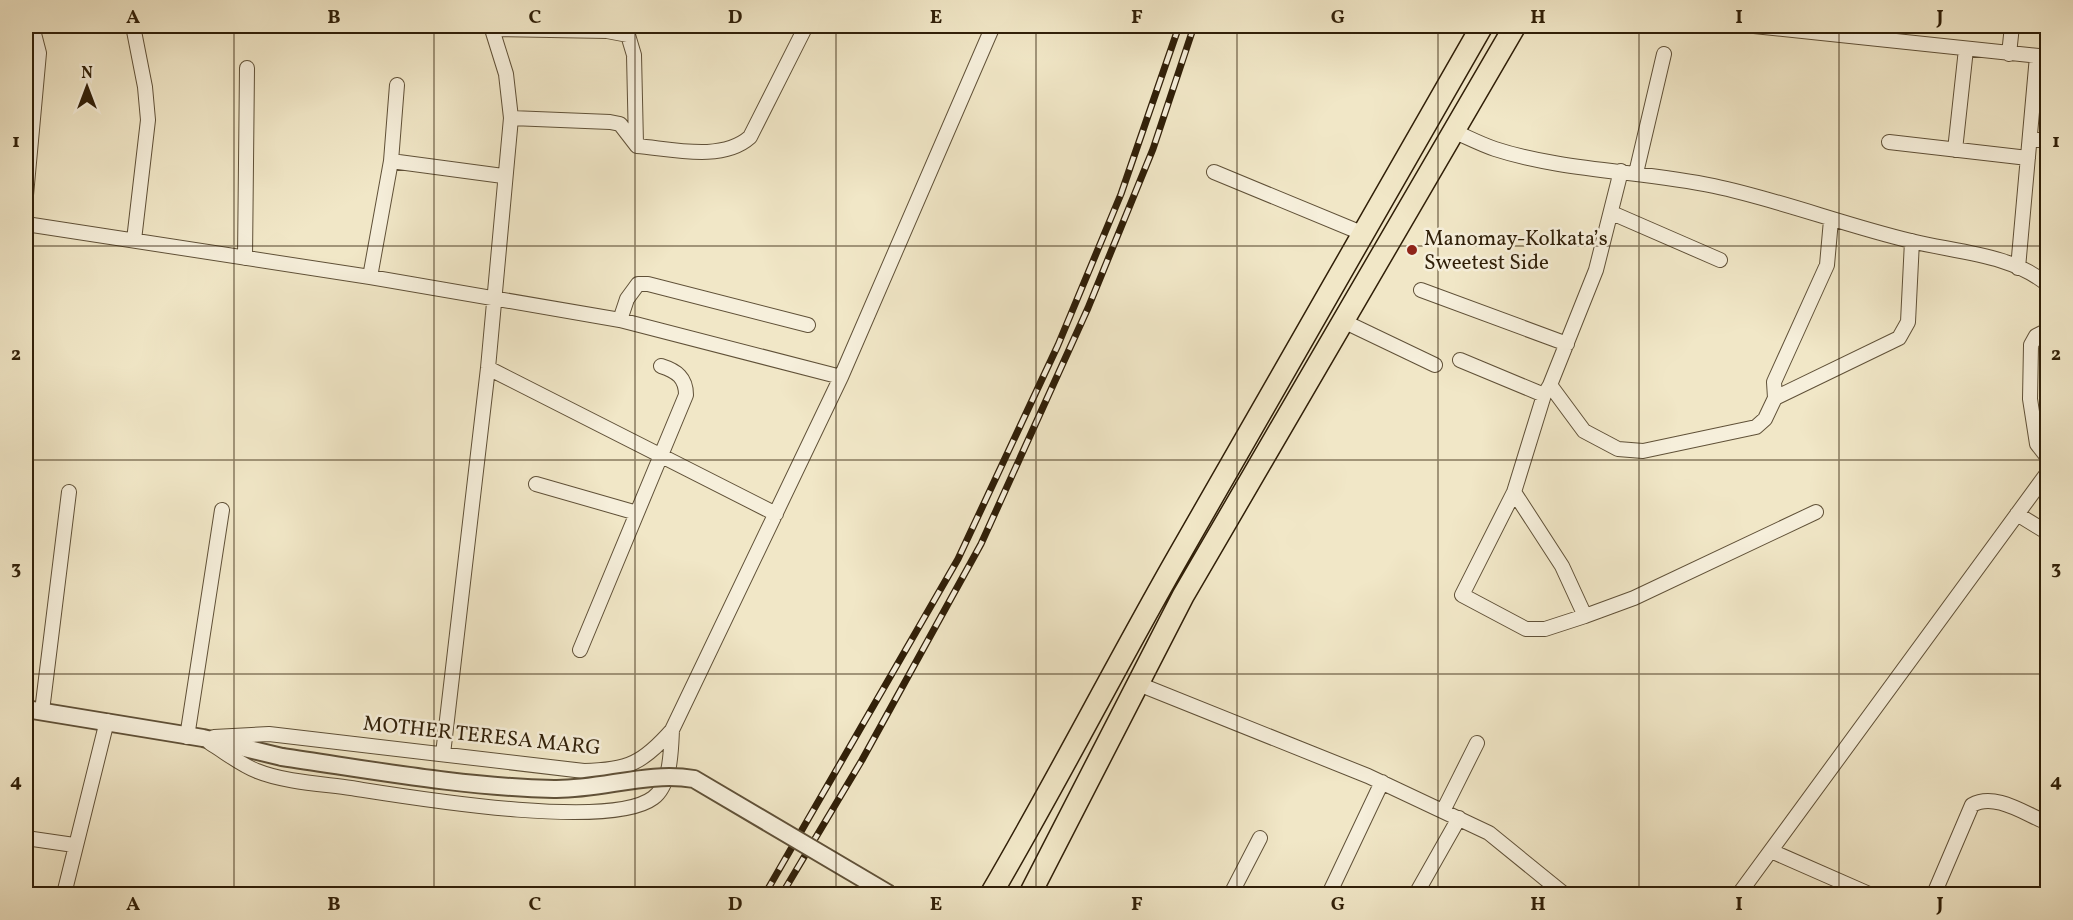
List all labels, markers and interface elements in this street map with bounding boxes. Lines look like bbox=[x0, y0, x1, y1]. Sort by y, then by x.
text: A bbox=[126, 4, 140, 32]
text: B bbox=[327, 4, 341, 32]
text: C bbox=[529, 4, 542, 32]
text: D bbox=[728, 4, 742, 32]
text: E bbox=[930, 4, 942, 32]
text: F bbox=[1131, 4, 1143, 32]
text: G bbox=[1331, 4, 1345, 32]
text: H bbox=[1530, 4, 1546, 32]
text: I bbox=[1735, 4, 1743, 32]
text: J bbox=[1935, 4, 1944, 32]
north arrow bbox=[57, 57, 117, 117]
text: N bbox=[81, 63, 93, 85]
text: 1 bbox=[12, 128, 20, 156]
text: 1 bbox=[2052, 128, 2060, 156]
place label: Manomay-Kolkata’s Sweetest Side bbox=[1424, 225, 1608, 278]
marker: Manomay-Kolkata’s Sweetest Side bbox=[1405, 243, 1419, 257]
text: 2 bbox=[11, 341, 21, 369]
text: 2 bbox=[2051, 341, 2061, 369]
text: 3 bbox=[11, 555, 21, 583]
text: 3 bbox=[2051, 555, 2061, 583]
street label: MOTHER TERESA MARG bbox=[362, 710, 602, 763]
text: 4 bbox=[10, 768, 22, 796]
text: 4 bbox=[2050, 768, 2062, 796]
text: A bbox=[126, 891, 140, 919]
text: B bbox=[327, 891, 341, 919]
text: C bbox=[529, 891, 542, 919]
text: D bbox=[728, 891, 742, 919]
text: E bbox=[930, 891, 942, 919]
text: F bbox=[1131, 891, 1143, 919]
text: G bbox=[1331, 891, 1345, 919]
text: H bbox=[1530, 891, 1546, 919]
text: I bbox=[1735, 891, 1743, 919]
text: J bbox=[1935, 891, 1944, 919]

